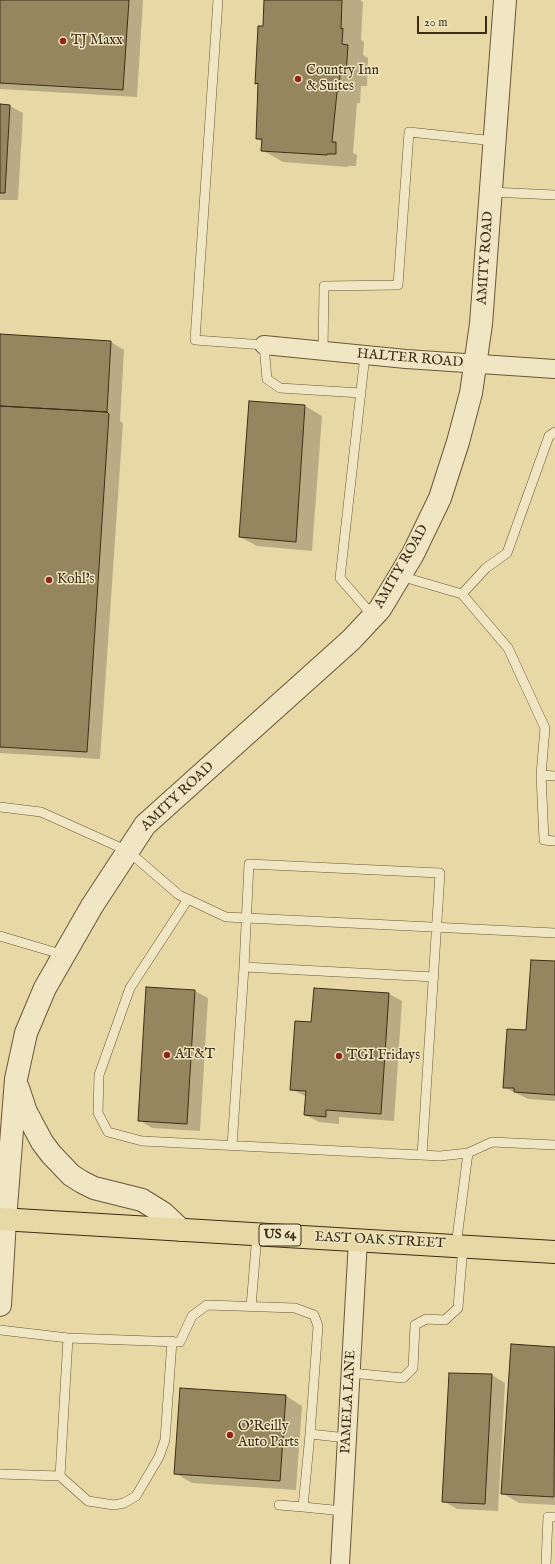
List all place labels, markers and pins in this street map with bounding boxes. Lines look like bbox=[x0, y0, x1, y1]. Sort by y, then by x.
place label: TJ Maxx bbox=[71, 33, 123, 49]
marker: TJ Maxx bbox=[58, 36, 68, 46]
place label: Country Inn & Suites bbox=[306, 63, 379, 96]
marker: Country Inn & Suites bbox=[293, 74, 303, 84]
place label: Kohl's bbox=[57, 572, 95, 588]
marker: Kohl's bbox=[44, 575, 54, 585]
place label: AT&T bbox=[175, 1047, 215, 1063]
place label: TGI Fridays bbox=[347, 1048, 420, 1064]
marker: AT&T bbox=[162, 1050, 172, 1060]
marker: TGI Fridays bbox=[334, 1051, 344, 1061]
place label: O'Reilly Auto Parts bbox=[238, 1419, 299, 1452]
marker: O'Reilly Auto Parts bbox=[225, 1430, 235, 1440]

